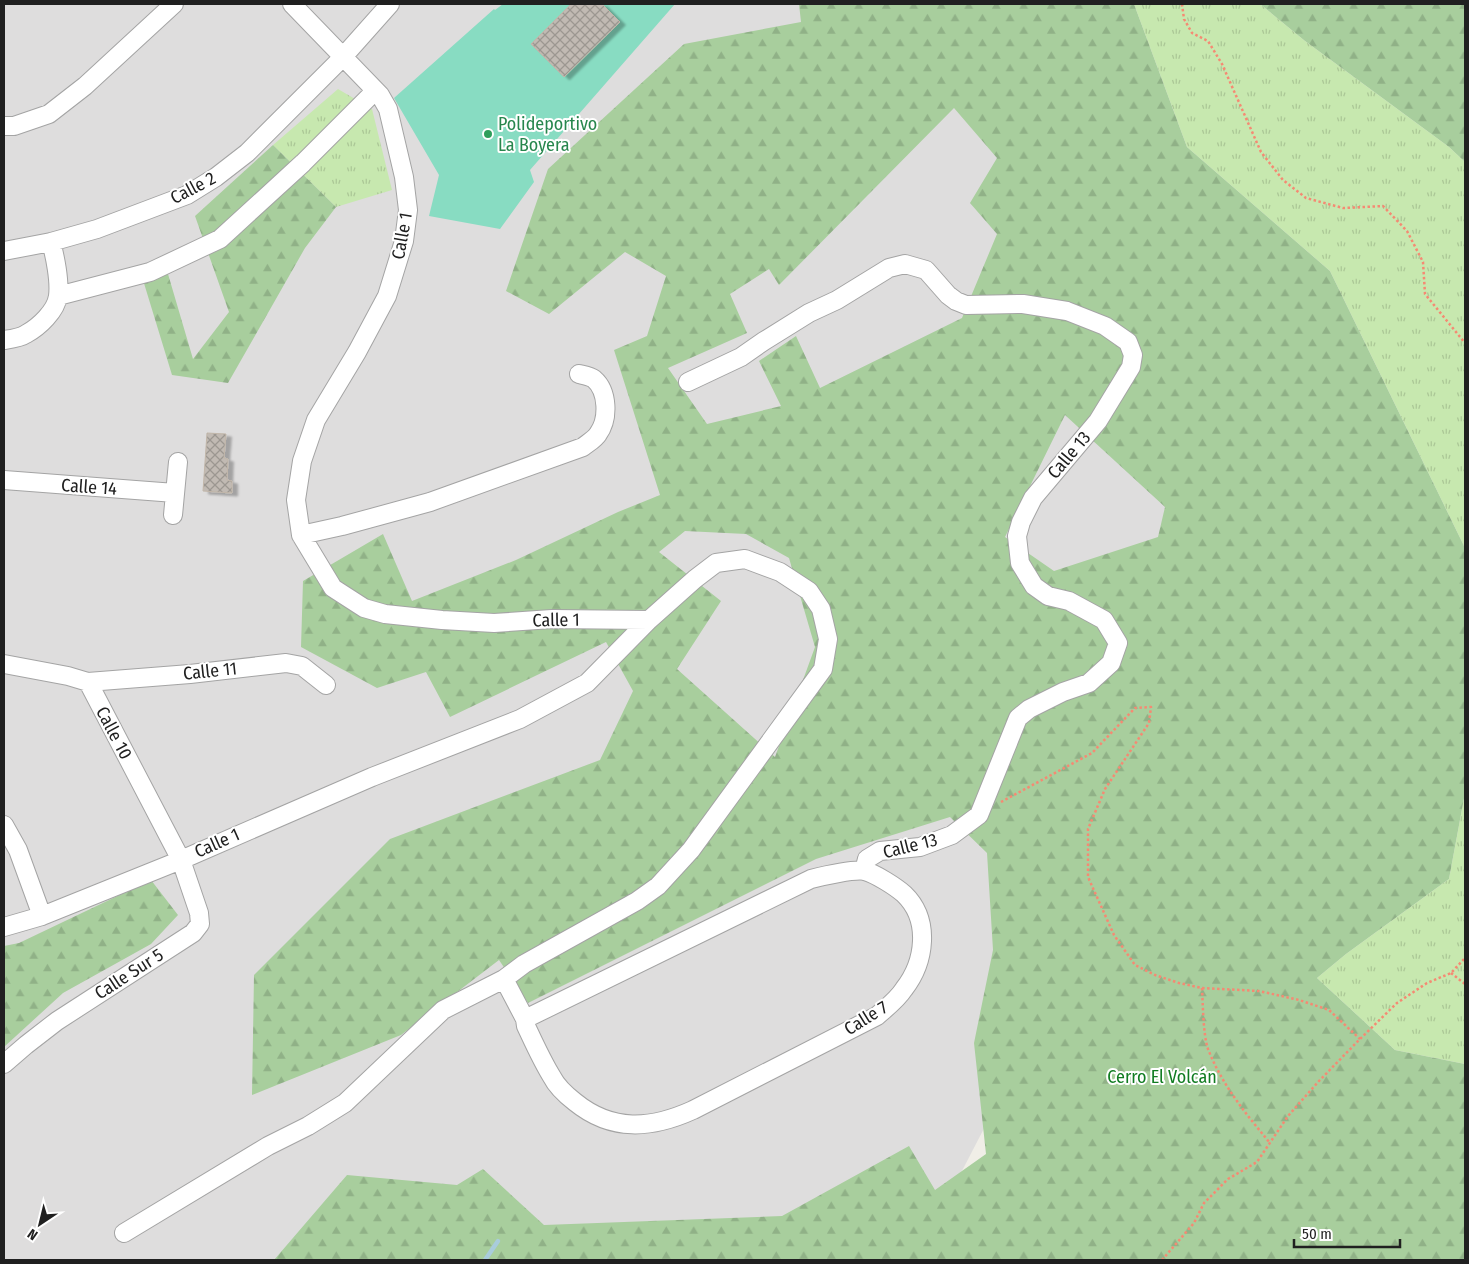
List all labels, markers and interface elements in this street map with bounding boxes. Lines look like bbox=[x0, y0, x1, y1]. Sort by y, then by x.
place label: Polideportivo La Boyera bbox=[498, 113, 597, 156]
marker: Polideportivo La Boyera bbox=[482, 128, 494, 140]
street label: Calle 2 bbox=[167, 167, 219, 209]
street label: Calle 1 bbox=[387, 211, 417, 261]
street label: Calle 13 bbox=[1043, 427, 1095, 483]
street label: Calle 14 bbox=[60, 474, 118, 500]
street label: Calle 1 bbox=[532, 609, 580, 631]
street label: Calle 11 bbox=[182, 657, 238, 685]
street label: Calle 10 bbox=[91, 703, 137, 763]
street label: Calle 1 bbox=[191, 823, 243, 863]
street label: Calle 13 bbox=[881, 829, 939, 863]
street label: Calle Sur 5 bbox=[91, 944, 167, 1004]
street label: Calle 7 bbox=[840, 996, 892, 1040]
park label: Cerro El Volcán bbox=[1107, 1066, 1217, 1088]
north arrow bbox=[15, 1199, 65, 1249]
scale bar bbox=[1294, 1216, 1400, 1248]
text: N bbox=[25, 1225, 41, 1244]
text: 50 m bbox=[1302, 1225, 1332, 1243]

